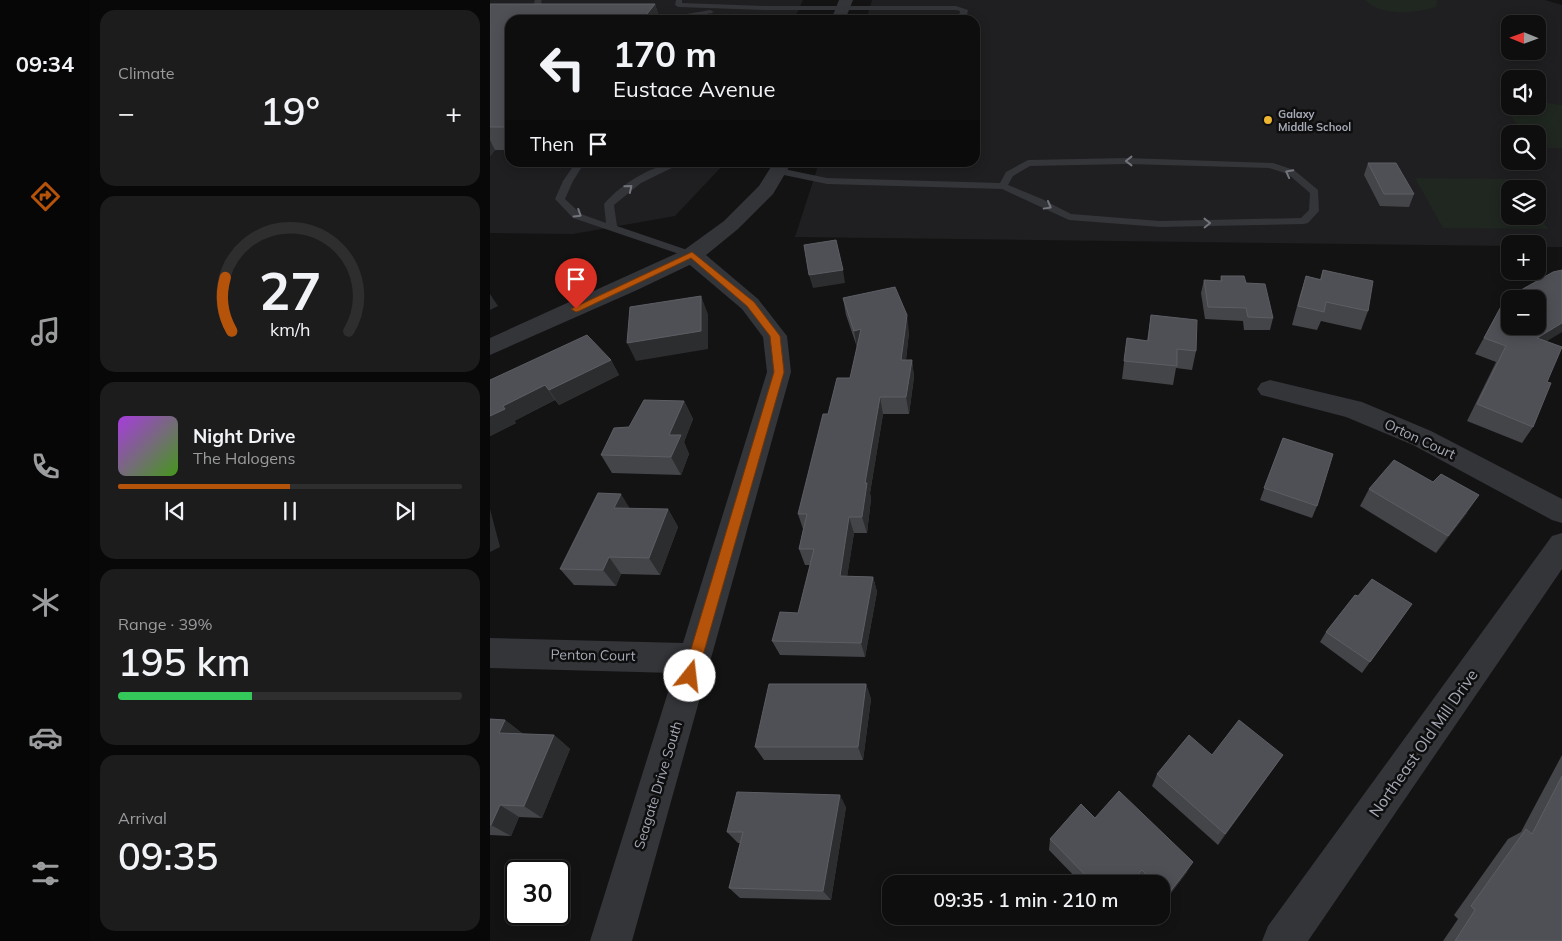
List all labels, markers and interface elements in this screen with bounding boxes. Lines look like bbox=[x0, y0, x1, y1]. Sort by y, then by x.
north arrow bbox=[1501, 15, 1546, 60]
map controls bbox=[1501, 15, 1546, 335]
text: 170 m bbox=[613, 32, 717, 76]
icon: left bbox=[530, 35, 595, 100]
text: 09:34 bbox=[16, 50, 74, 78]
text: Climate bbox=[118, 63, 174, 83]
button: sound bbox=[1501, 70, 1546, 115]
text: Eustace Avenue bbox=[613, 75, 775, 103]
text: 19° bbox=[260, 87, 320, 135]
text: − bbox=[118, 95, 135, 130]
text: + bbox=[445, 95, 462, 130]
place label: Galaxy Middle School bbox=[1278, 107, 1351, 134]
marker: Galaxy Middle School bbox=[1262, 114, 1274, 126]
button: search bbox=[1501, 125, 1546, 170]
icon: arrive bbox=[584, 130, 612, 158]
text: Then bbox=[530, 132, 574, 156]
one-way arrow bbox=[1124, 156, 1132, 166]
one-way arrow bbox=[1286, 169, 1295, 179]
icon: directions bbox=[28, 179, 63, 214]
button: layers bbox=[1501, 180, 1546, 225]
one-way arrow bbox=[624, 184, 633, 193]
one-way arrow bbox=[1042, 199, 1051, 209]
one-way arrow bbox=[573, 208, 582, 218]
one-way arrow bbox=[1204, 218, 1211, 228]
button: + bbox=[1501, 235, 1546, 280]
text: 27 bbox=[259, 258, 321, 323]
pin bbox=[555, 258, 597, 309]
icon: arrive bbox=[562, 265, 590, 293]
button: − bbox=[1501, 290, 1546, 335]
icon: music bbox=[28, 314, 63, 349]
text: km/h bbox=[270, 318, 310, 340]
street label: Orton Court bbox=[1382, 415, 1459, 463]
text: Night Drive bbox=[193, 424, 295, 448]
text: The Halogens bbox=[193, 448, 295, 468]
icon: phone bbox=[28, 449, 63, 484]
icon: previous bbox=[161, 497, 189, 525]
icon: pause bbox=[276, 497, 304, 525]
icon: next bbox=[391, 497, 419, 525]
icon: climate bbox=[28, 585, 63, 620]
text: Range · 39% bbox=[118, 614, 213, 634]
text: 195 km bbox=[118, 638, 251, 686]
street label: Penton Court bbox=[550, 645, 636, 665]
position arrow bbox=[663, 649, 715, 701]
street label: Northeast Old Mill Drive bbox=[1364, 665, 1482, 821]
street label: Seagate Drive South bbox=[630, 719, 686, 851]
icon: car bbox=[28, 720, 63, 755]
text: Arrival bbox=[118, 808, 167, 828]
text: 09:35 bbox=[118, 832, 218, 880]
icon: filters bbox=[28, 856, 63, 891]
speed limit sign: 30 bbox=[505, 860, 570, 925]
text: 09:35 · 1 min · 210 m bbox=[933, 888, 1119, 912]

